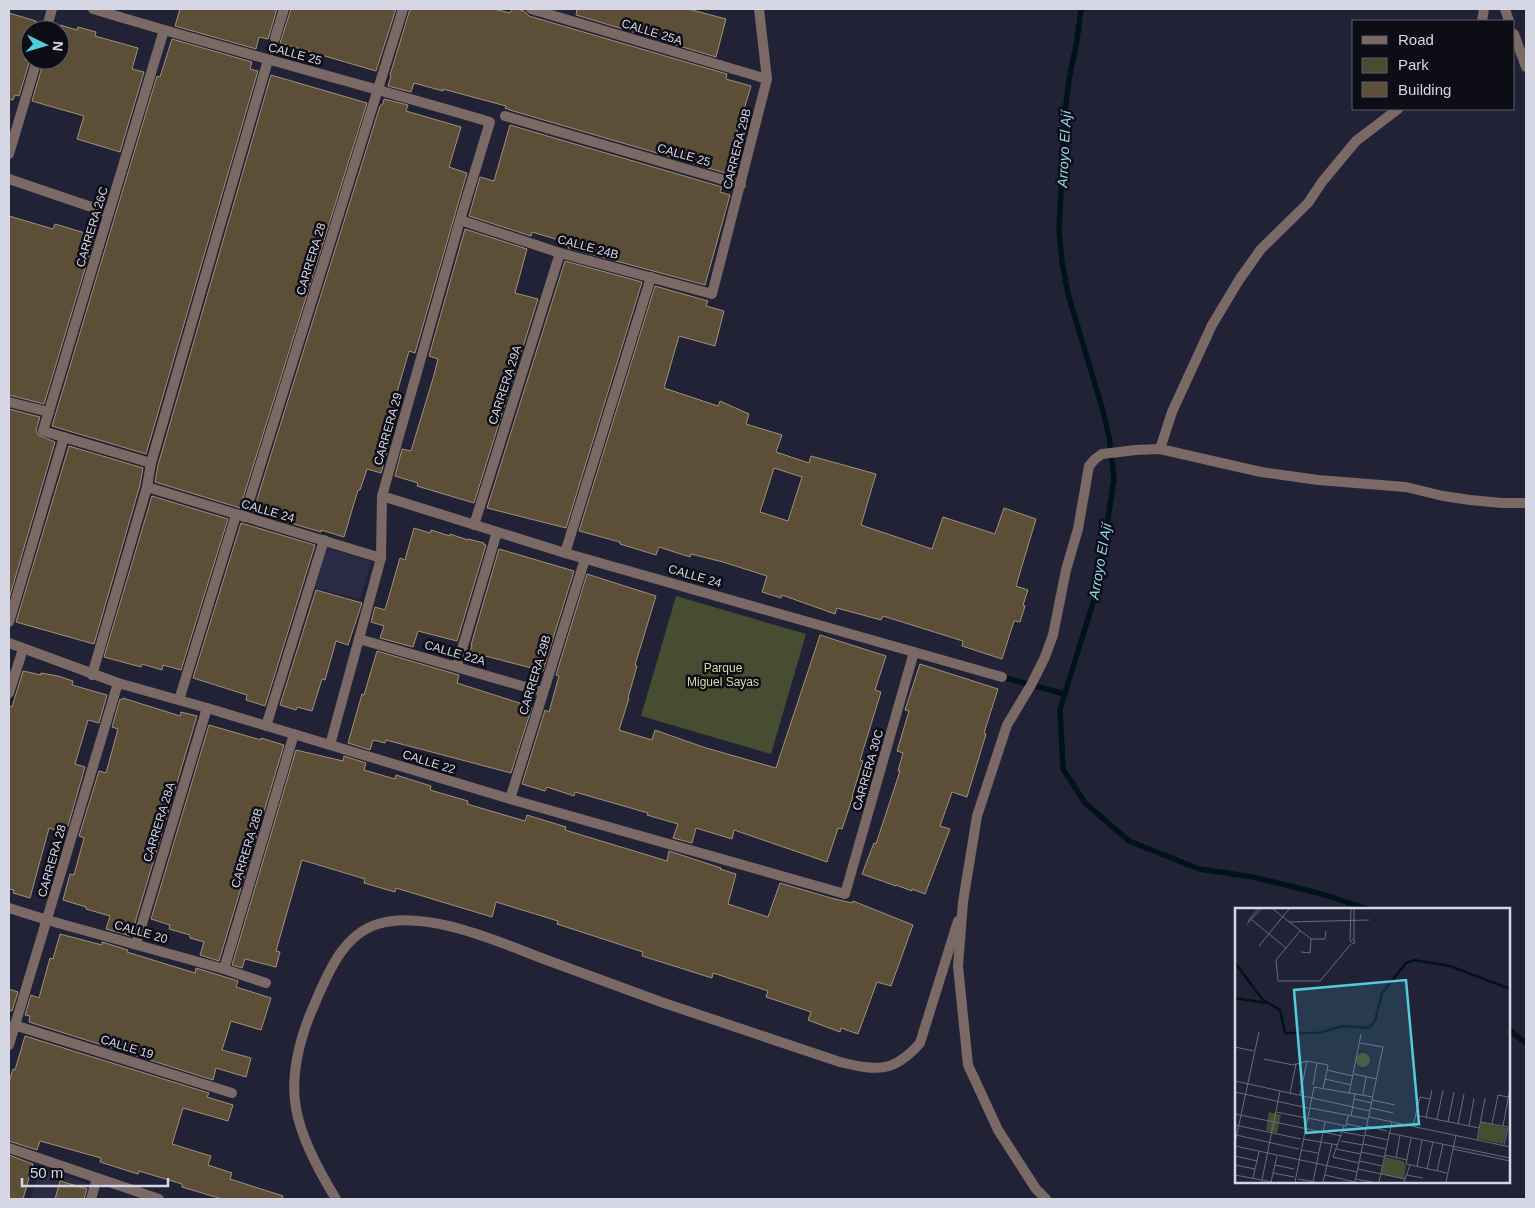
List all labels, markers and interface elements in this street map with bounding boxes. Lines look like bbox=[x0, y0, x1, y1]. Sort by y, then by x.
street label: CALLE 25A bbox=[620, 16, 684, 48]
north arrow bbox=[20, 20, 70, 70]
legend bbox=[1352, 20, 1515, 110]
text: Road bbox=[1398, 31, 1434, 48]
text: N bbox=[50, 40, 66, 52]
street label: CALLE 25 bbox=[267, 40, 324, 68]
text: Park bbox=[1398, 56, 1429, 73]
text: Building bbox=[1398, 81, 1451, 98]
street label: CARRERA 29B bbox=[720, 107, 754, 191]
water label: Arroyo El Ají bbox=[1054, 108, 1074, 189]
street label: CALLE 25 bbox=[656, 141, 713, 169]
street label: CARRERA 26C bbox=[73, 185, 111, 269]
street label: CARRERA 28 bbox=[293, 221, 329, 297]
street label: CALLE 24B bbox=[556, 232, 620, 262]
street label: CARRERA 29A bbox=[486, 344, 524, 426]
street label: CARRERA 29 bbox=[371, 391, 405, 467]
street label: CALLE 24 bbox=[240, 497, 297, 525]
water label: Arroyo El Ají bbox=[1085, 519, 1115, 601]
street label: CALLE 24 bbox=[667, 562, 724, 590]
street label: CARRERA 29B bbox=[516, 633, 554, 717]
street label: CALLE 22A bbox=[423, 638, 487, 668]
park label: Parque Miguel Sayas bbox=[687, 661, 759, 689]
street label: CARRERA 30C bbox=[850, 728, 886, 812]
street label: CALLE 22 bbox=[401, 747, 458, 777]
street label: CARRERA 28A bbox=[140, 780, 178, 864]
street label: CARRERA 28B bbox=[228, 806, 266, 890]
street label: CARRERA 28 bbox=[35, 823, 69, 899]
inset map bbox=[1235, 908, 1510, 1183]
street label: CALLE 20 bbox=[113, 918, 170, 946]
street label: CALLE 19 bbox=[99, 1032, 156, 1062]
scale bar bbox=[22, 1156, 169, 1188]
text: 50 m bbox=[30, 1164, 63, 1181]

